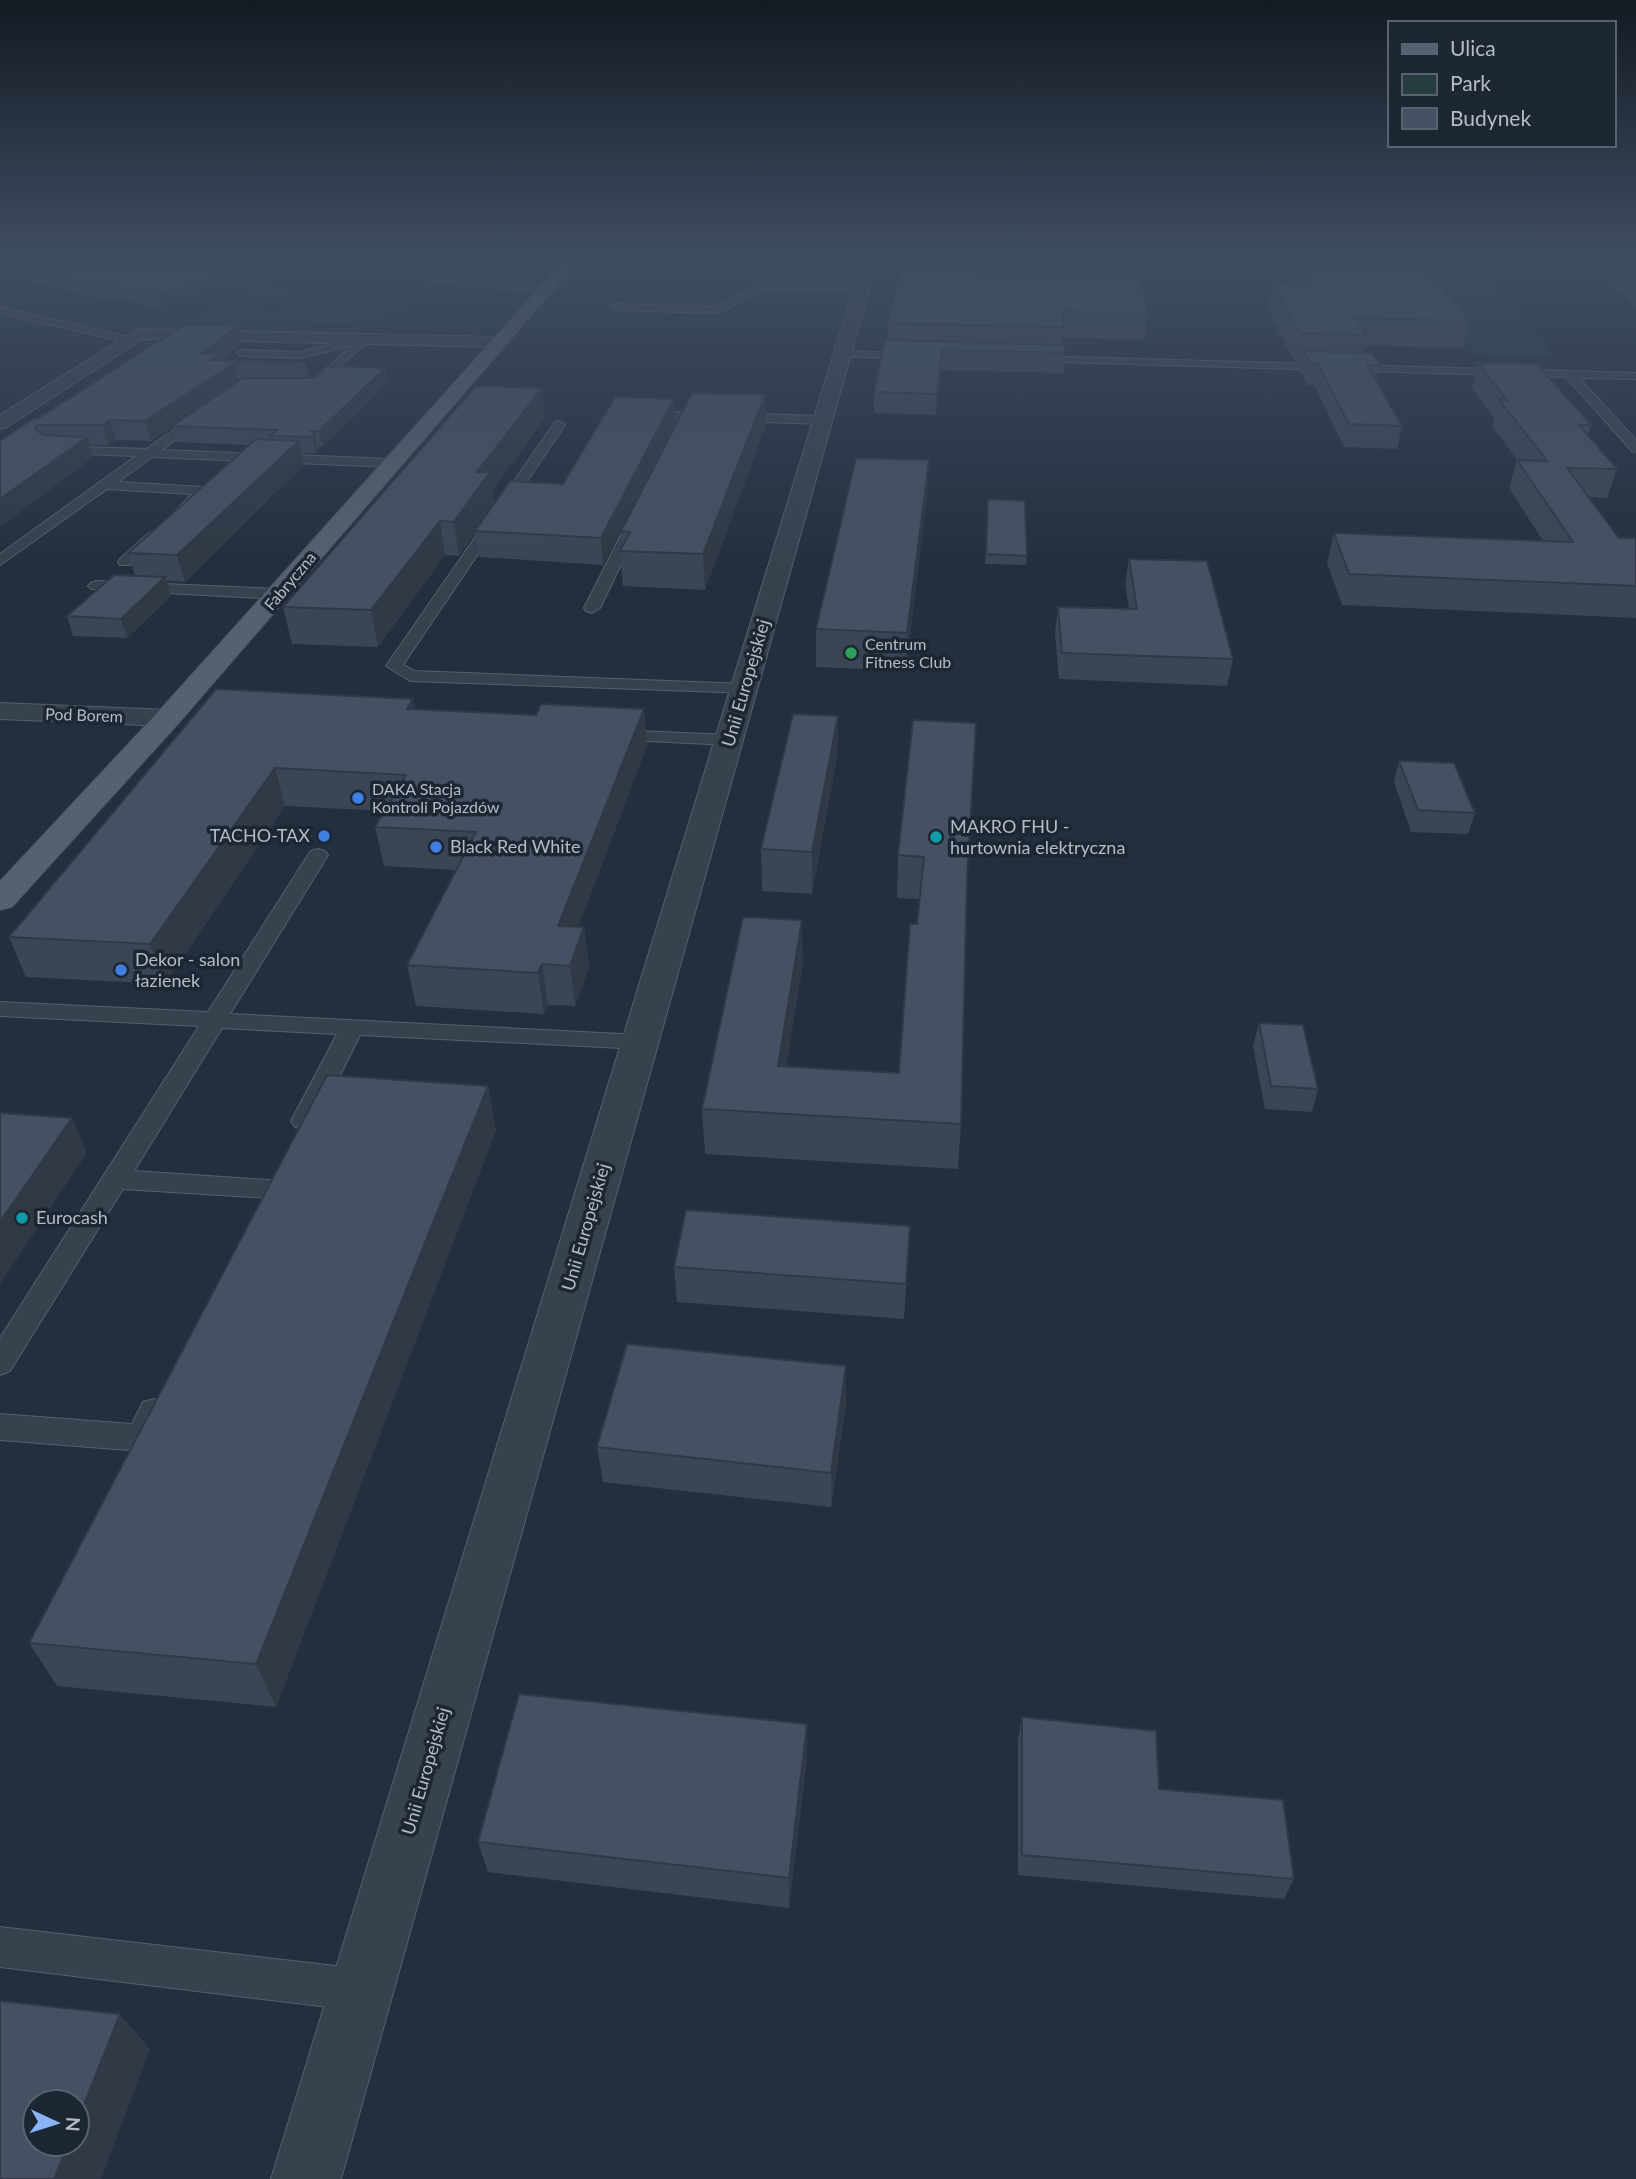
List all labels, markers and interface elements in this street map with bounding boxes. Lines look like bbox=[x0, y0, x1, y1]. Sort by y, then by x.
legend bbox=[1388, 21, 1615, 147]
text: Ulica bbox=[1450, 35, 1496, 60]
text: Park bbox=[1450, 70, 1491, 95]
text: Budynek bbox=[1450, 105, 1531, 130]
street label: Fabryczna bbox=[260, 548, 320, 614]
street label: Unii Europejskiej bbox=[716, 616, 774, 749]
place label: Centrum Fitness Club bbox=[865, 634, 951, 671]
marker: Centrum Fitness Club bbox=[843, 645, 859, 661]
street label: Pod Borem bbox=[45, 704, 123, 725]
place label: DAKA Stacja Kontroli Pojazdów bbox=[372, 779, 500, 816]
marker: DAKA Stacja Kontroli Pojazdów bbox=[350, 790, 366, 806]
place label: MAKRO FHU - hurtownia elektryczna bbox=[950, 815, 1125, 858]
place label: TACHO-TAX bbox=[210, 824, 310, 846]
marker: TACHO-TAX bbox=[316, 828, 332, 844]
marker: MAKRO FHU - hurtownia elektryczna bbox=[928, 829, 944, 845]
place label: Black Red White bbox=[450, 835, 580, 857]
marker: Black Red White bbox=[428, 839, 444, 855]
place label: Dekor - salon łazienek bbox=[135, 948, 240, 991]
marker: Dekor - salon łazienek bbox=[113, 962, 129, 978]
street label: Unii Europejskiej bbox=[556, 1160, 614, 1293]
place label: Eurocash bbox=[36, 1206, 108, 1228]
marker: Eurocash bbox=[14, 1210, 30, 1226]
street label: Unii Europejskiej bbox=[396, 1704, 454, 1837]
north arrow bbox=[21, 2088, 91, 2158]
text: N bbox=[61, 2116, 85, 2132]

